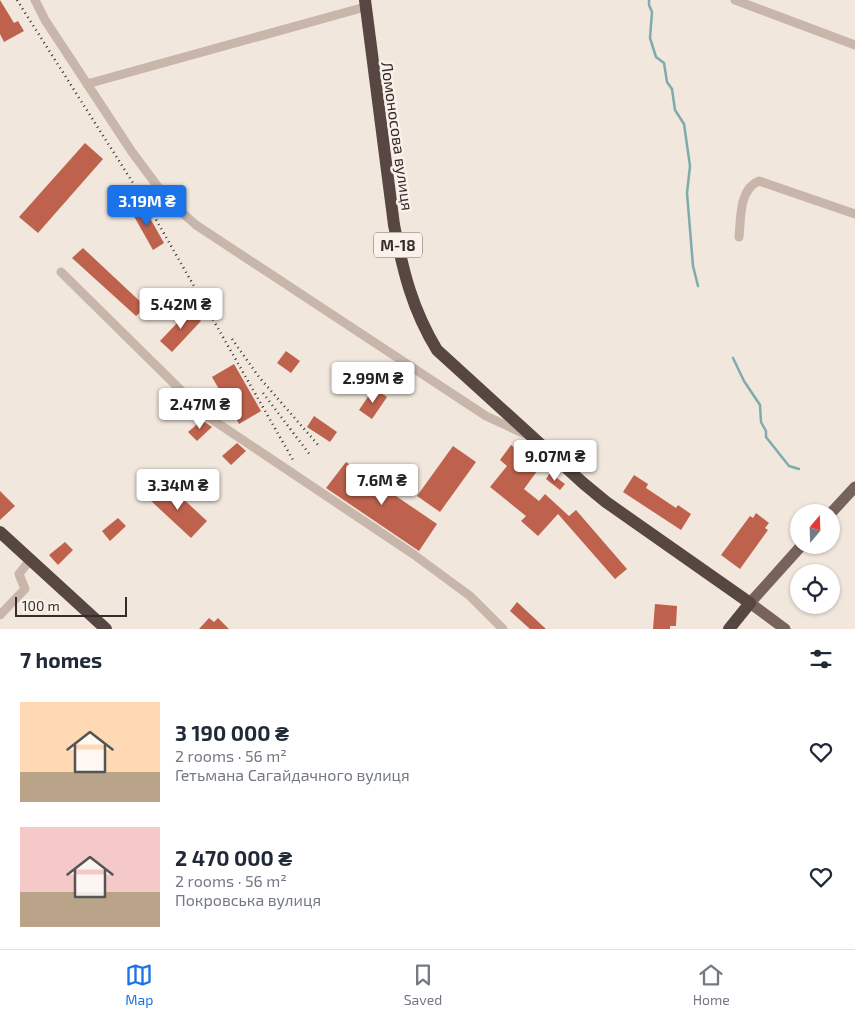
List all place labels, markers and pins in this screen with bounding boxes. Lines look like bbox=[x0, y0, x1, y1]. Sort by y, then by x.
pin: 3.19M ₴ bbox=[101, 184, 193, 227]
pin: 5.42M ₴ bbox=[135, 288, 227, 330]
pin: 2.99M ₴ bbox=[327, 362, 419, 404]
pin: 2.47M ₴ bbox=[154, 388, 246, 430]
pin: 9.07M ₴ bbox=[509, 440, 601, 482]
pin: 7.6M ₴ bbox=[341, 464, 423, 506]
pin: 3.34M ₴ bbox=[132, 468, 224, 511]

